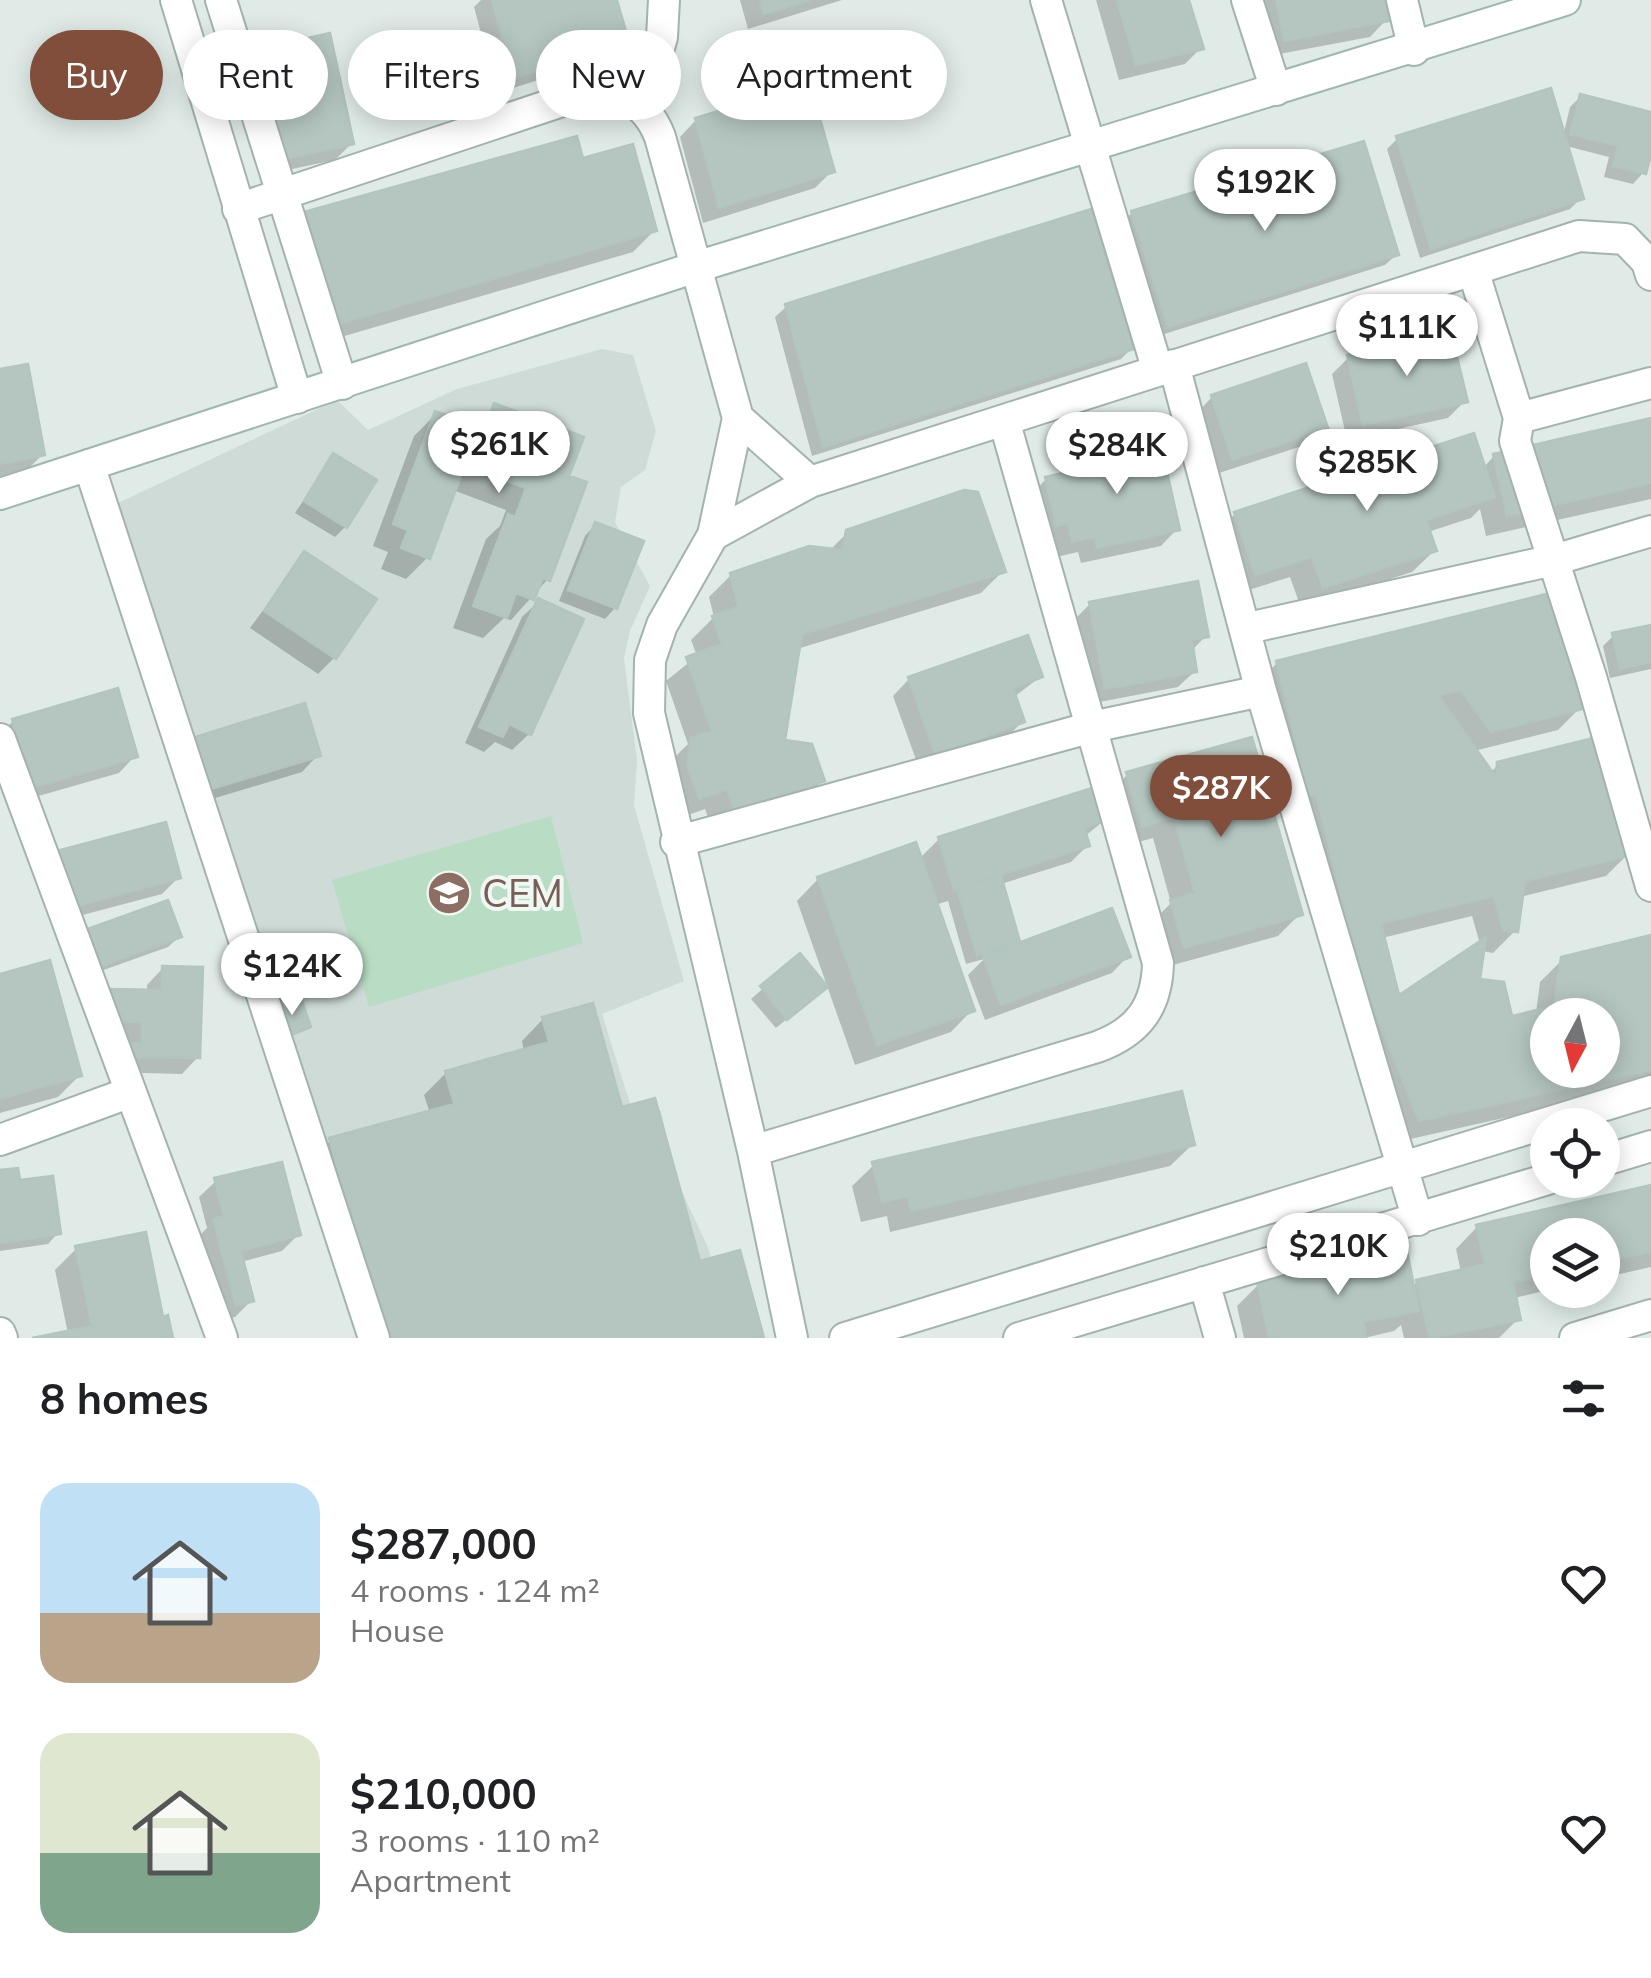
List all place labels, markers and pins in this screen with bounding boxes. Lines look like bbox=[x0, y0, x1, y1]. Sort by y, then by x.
pin: $192K bbox=[1195, 149, 1335, 234]
pin: $111K bbox=[1337, 294, 1477, 379]
pin: $261K bbox=[429, 411, 569, 496]
pin: $284K bbox=[1047, 412, 1187, 497]
pin: $285K bbox=[1297, 429, 1437, 514]
pin: $287K bbox=[1151, 755, 1291, 840]
place label: CEM bbox=[482, 869, 563, 917]
school or university icon: CEM bbox=[426, 870, 472, 916]
pin: $124K bbox=[222, 933, 362, 1018]
pin: $210K bbox=[1268, 1213, 1408, 1298]

